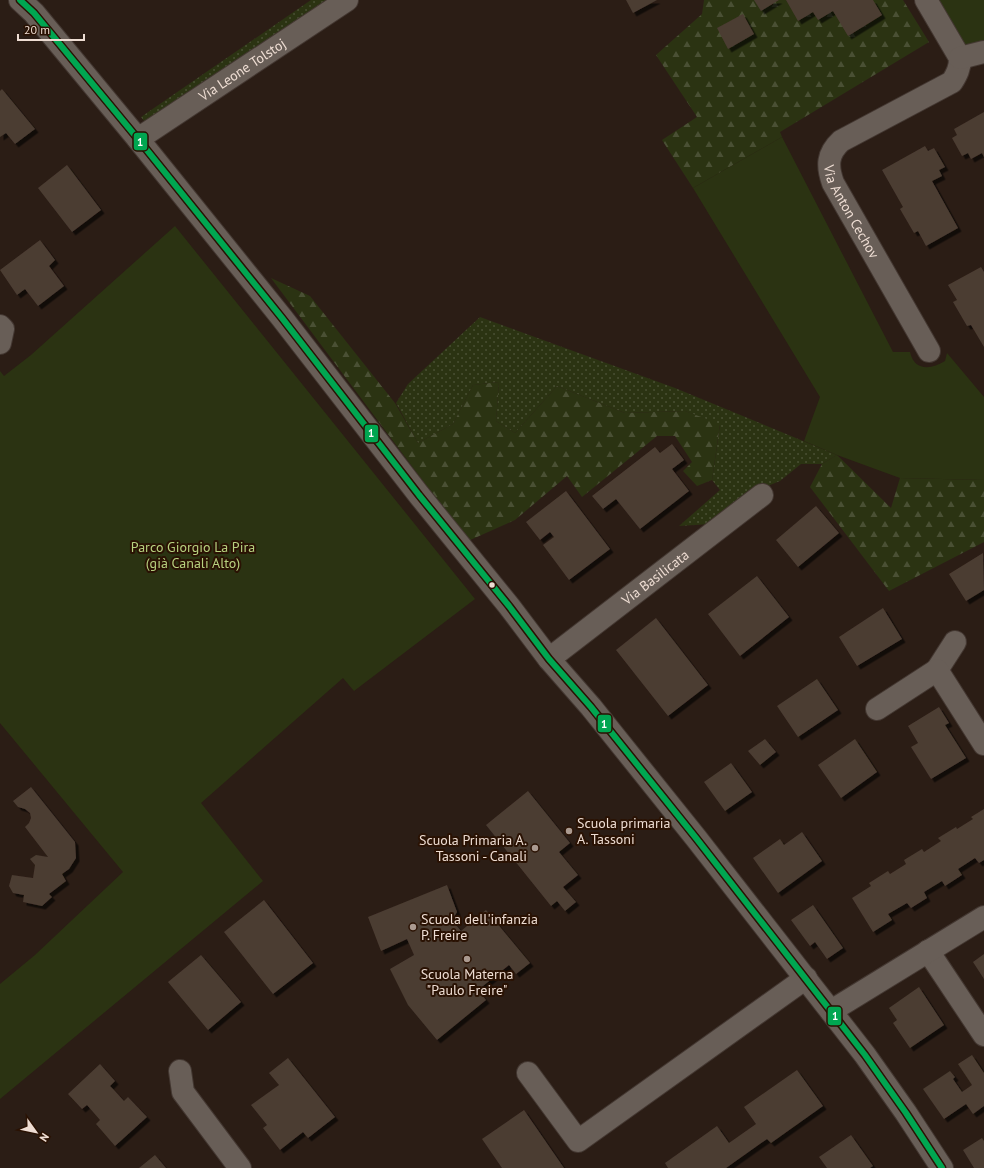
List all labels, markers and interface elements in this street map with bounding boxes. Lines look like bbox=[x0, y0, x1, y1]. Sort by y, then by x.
scale bar bbox=[18, 16, 84, 42]
text: 20 m bbox=[24, 22, 50, 37]
street label: Via Leone Tolstoj bbox=[194, 34, 289, 106]
line badge: 1 bbox=[133, 132, 148, 151]
text: 1 bbox=[137, 135, 143, 149]
street label: Via Anton Cechov bbox=[820, 163, 883, 262]
line badge: 1 bbox=[364, 424, 379, 443]
text: 1 bbox=[368, 426, 374, 440]
park label: Parco Giorgio La Pira (già Canali Alto) bbox=[131, 538, 255, 572]
street label: Via Basilicata bbox=[617, 546, 692, 609]
unlabelled marker bbox=[487, 580, 497, 590]
line badge: 1 bbox=[597, 714, 612, 733]
text: 1 bbox=[601, 717, 607, 731]
place label: Scuola primaria A. Tassoni bbox=[577, 814, 670, 848]
marker: Scuola primaria A. Tassoni bbox=[564, 826, 574, 836]
place label: Scuola Primaria A. Tassoni - Canali bbox=[419, 831, 527, 865]
marker: Scuola Primaria A. Tassoni - Canali bbox=[530, 843, 540, 853]
place label: Scuola dell'infanzia P. Freire bbox=[421, 910, 538, 944]
marker: Scuola dell'infanzia P. Freire bbox=[408, 922, 418, 932]
marker: Scuola Materna "Paulo Freire" bbox=[462, 954, 472, 964]
place label: Scuola Materna "Paulo Freire" bbox=[421, 965, 513, 999]
line badge: 1 bbox=[827, 1006, 842, 1026]
text: 1 bbox=[832, 1009, 838, 1023]
north arrow bbox=[16, 1112, 56, 1152]
text: N bbox=[37, 1131, 52, 1144]

